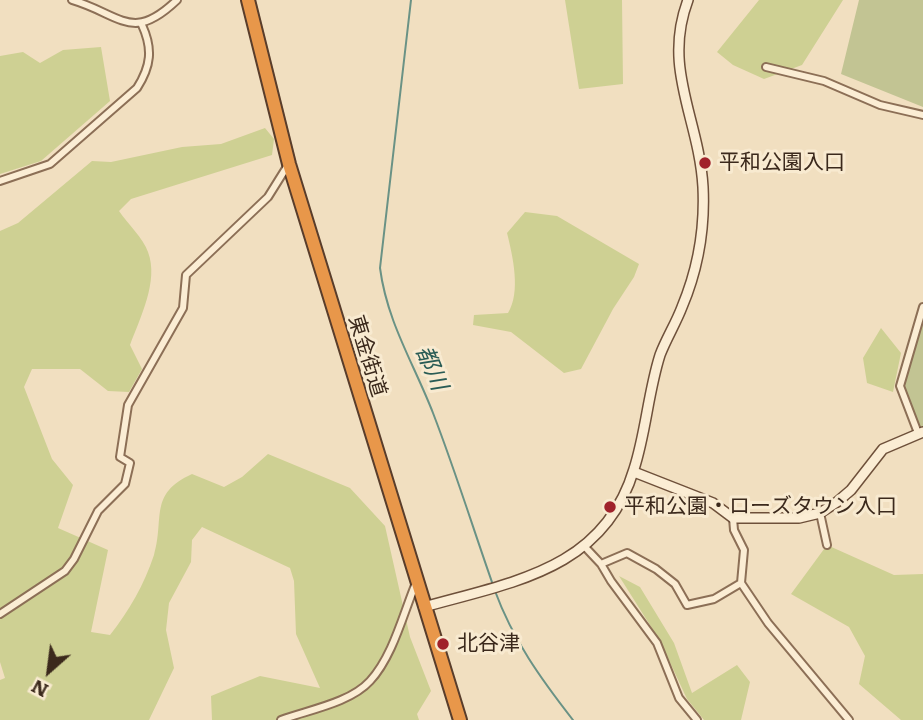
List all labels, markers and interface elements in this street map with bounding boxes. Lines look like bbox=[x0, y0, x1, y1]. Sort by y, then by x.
place label: 平和公園入口 bbox=[719, 150, 845, 176]
marker: 平和公園入口 bbox=[697, 155, 713, 171]
street label: 東金街道 bbox=[343, 312, 391, 400]
water label: 都川 bbox=[409, 341, 453, 395]
place label: 平和公園・ローズタウン入口 bbox=[624, 494, 897, 520]
marker: 平和公園・ローズタウン入口 bbox=[602, 499, 618, 515]
place label: 北谷津 bbox=[457, 631, 520, 657]
north arrow bbox=[14, 636, 84, 706]
marker: 北谷津 bbox=[435, 636, 451, 652]
text: N bbox=[26, 673, 53, 706]

